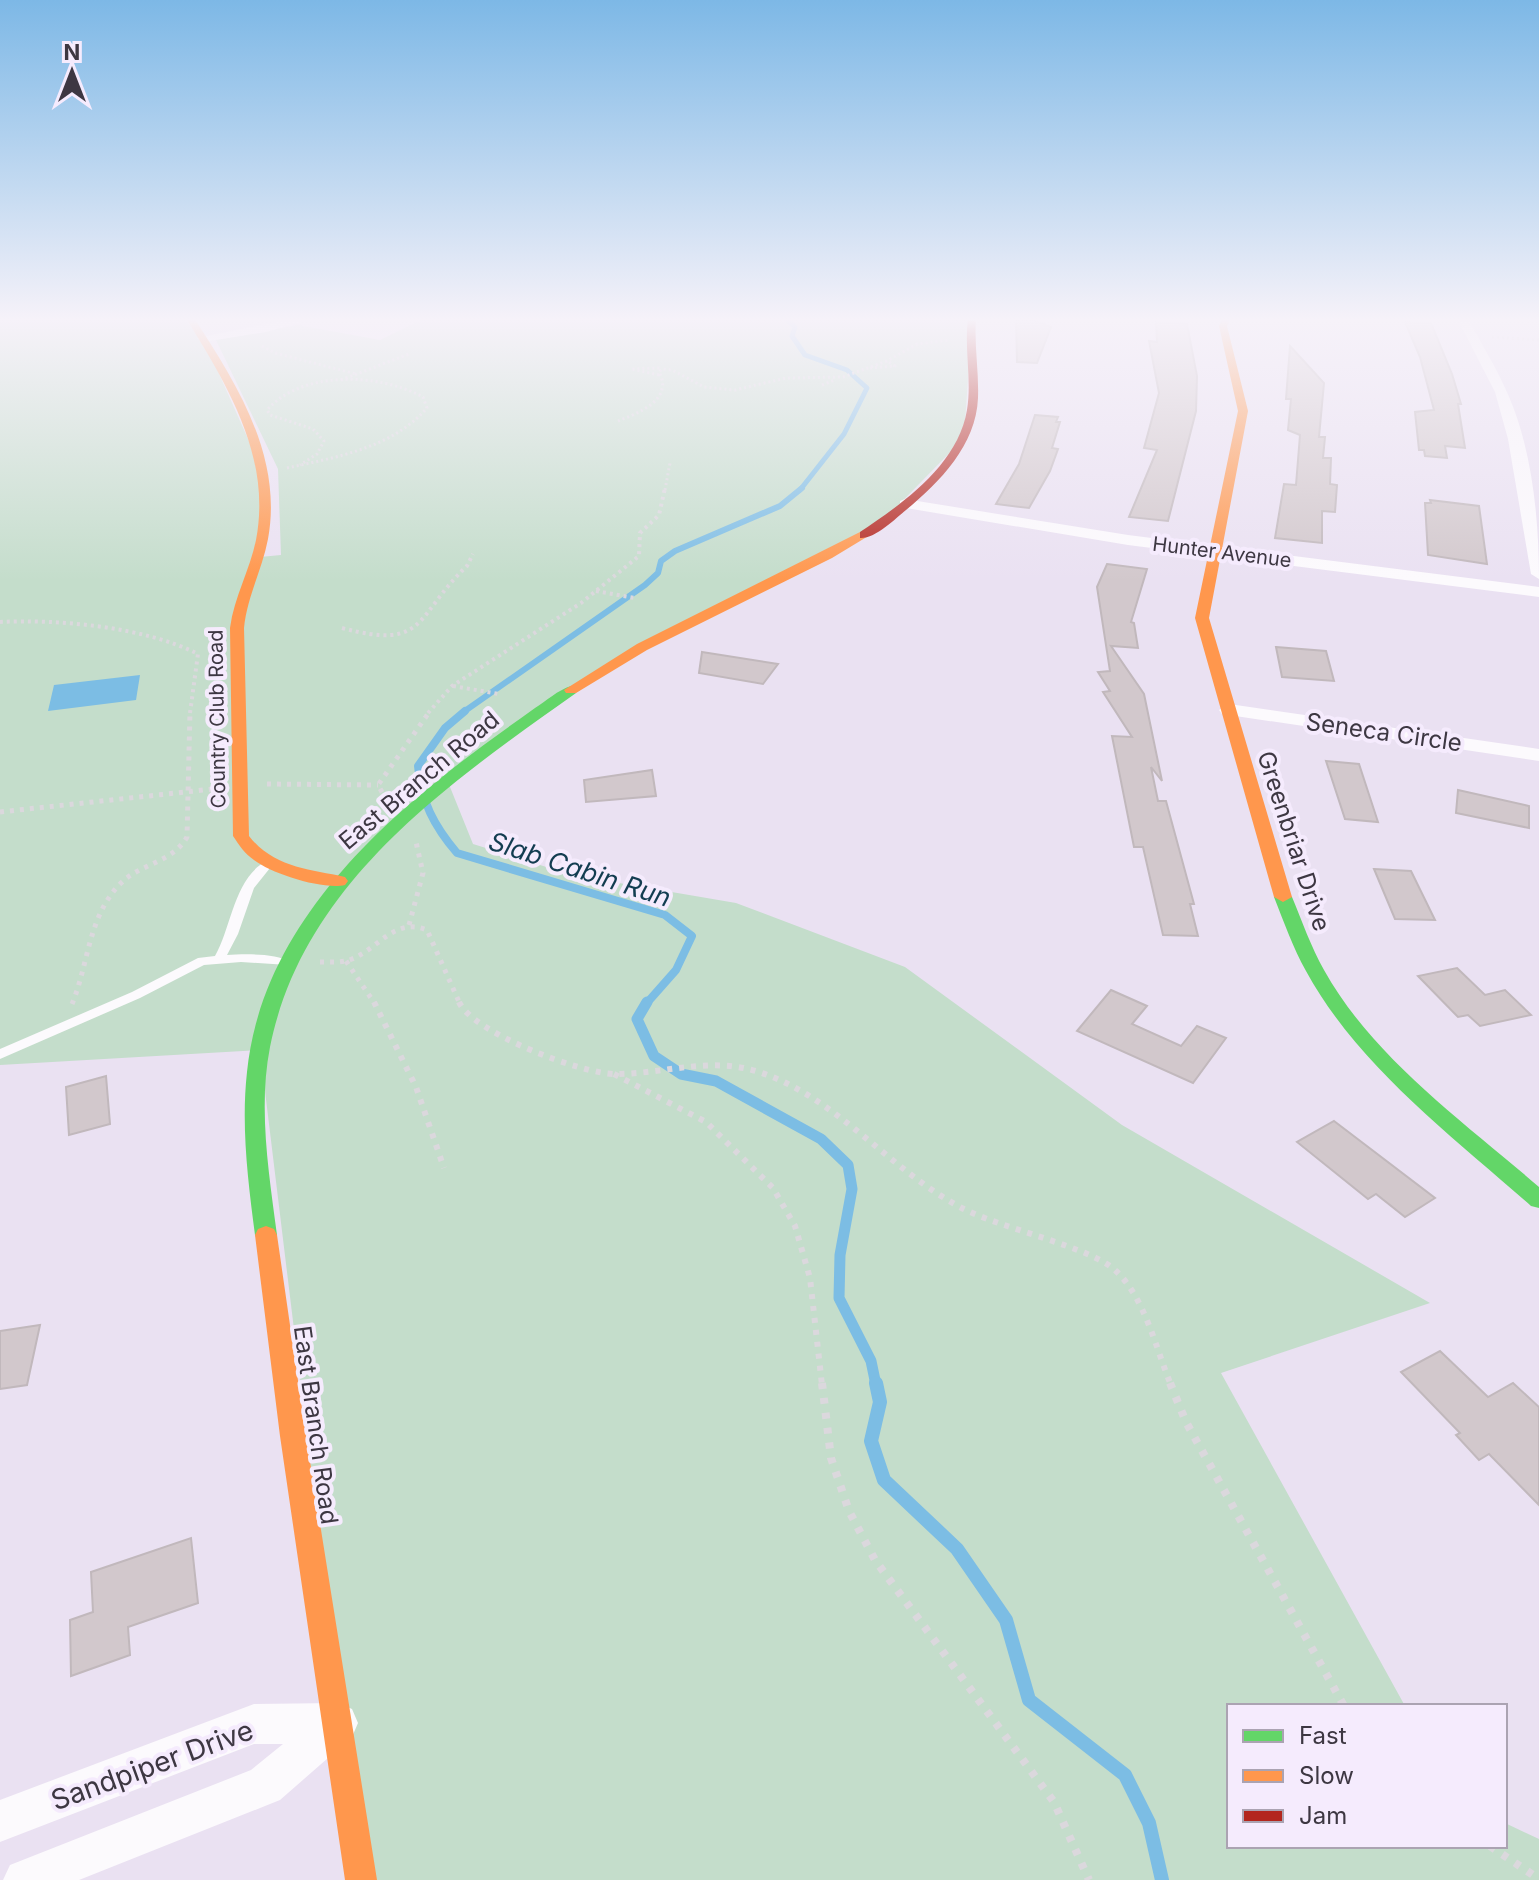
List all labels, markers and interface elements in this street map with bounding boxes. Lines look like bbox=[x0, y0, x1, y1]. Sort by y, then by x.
north arrow bbox=[32, 32, 112, 112]
text: N bbox=[64, 39, 80, 65]
street label: Hunter Avenue bbox=[1151, 532, 1293, 572]
street label: Country Club Road bbox=[203, 629, 231, 809]
street label: East Branch Road bbox=[333, 705, 505, 855]
street label: Seneca Circle bbox=[1304, 707, 1464, 757]
street label: Greenbriar Drive bbox=[1251, 747, 1337, 935]
water label: Slab Cabin Run bbox=[485, 825, 675, 913]
street label: East Branch Road bbox=[288, 1324, 344, 1526]
legend bbox=[1227, 1704, 1507, 1848]
street label: Sandpiper Drive bbox=[46, 1713, 258, 1817]
text: Fast bbox=[1299, 1721, 1347, 1750]
text: Slow bbox=[1299, 1761, 1354, 1790]
text: Jam bbox=[1299, 1801, 1347, 1830]

